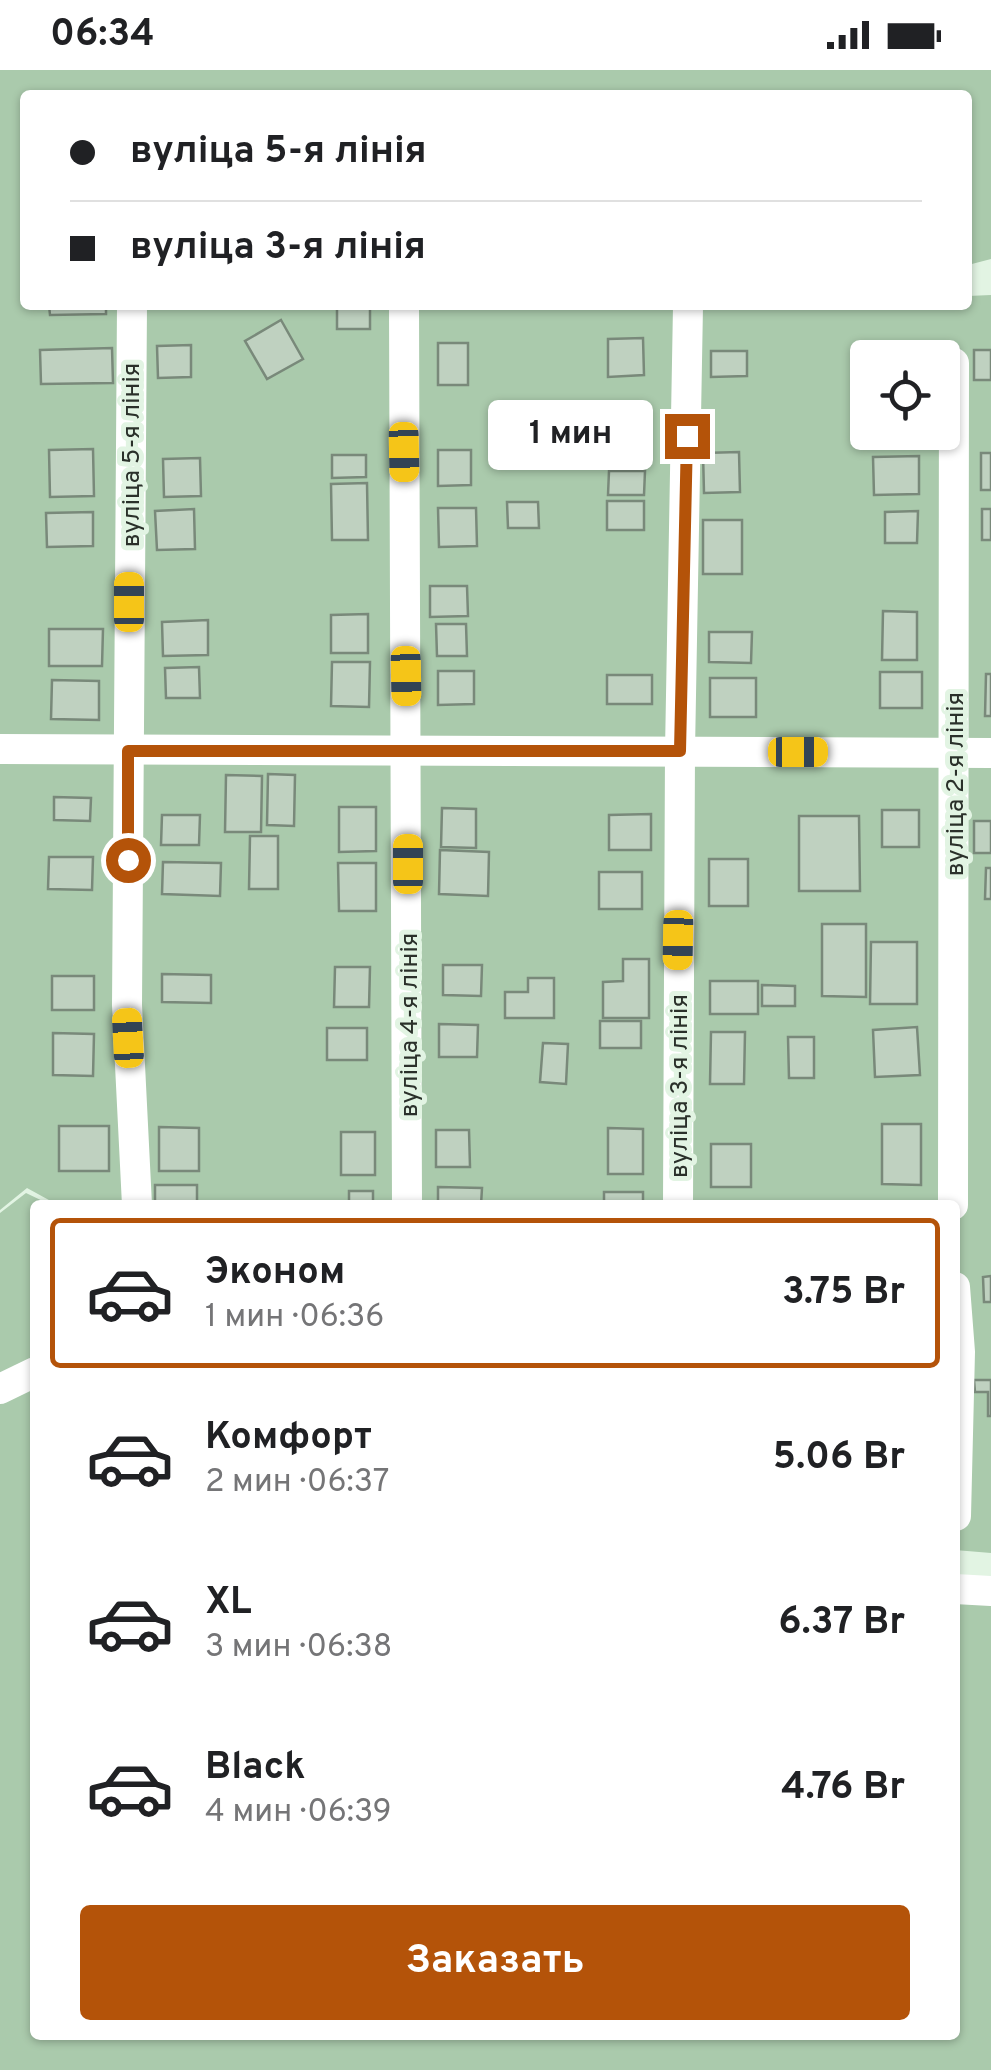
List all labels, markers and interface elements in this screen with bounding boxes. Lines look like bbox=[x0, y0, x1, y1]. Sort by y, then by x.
text: 06:34 bbox=[50, 11, 155, 60]
text: вуліца 5-я лінія bbox=[130, 128, 427, 177]
text: вуліца 3-я лінія bbox=[130, 224, 426, 273]
map controls bbox=[850, 340, 960, 450]
button: locate bbox=[850, 340, 960, 450]
street label: вуліца 5-я лінія bbox=[117, 363, 149, 547]
callout: 1 мин bbox=[487, 401, 652, 471]
route end bbox=[665, 414, 710, 459]
text: 1 мин bbox=[529, 415, 612, 455]
car bbox=[388, 422, 420, 482]
car bbox=[114, 572, 144, 632]
car bbox=[390, 646, 422, 706]
street label: вуліца 2-я лінія bbox=[941, 692, 973, 876]
car bbox=[768, 737, 828, 767]
car bbox=[393, 834, 423, 894]
route start bbox=[106, 838, 151, 883]
car bbox=[662, 910, 694, 970]
street label: вуліца 4-я лінія bbox=[395, 933, 427, 1117]
street label: вуліца 3-я лінія bbox=[665, 994, 697, 1178]
car bbox=[111, 1007, 145, 1069]
icon: car bbox=[85, 1248, 175, 1338]
text: Эконом bbox=[205, 1249, 345, 1298]
text: 3.75 Br bbox=[782, 1269, 905, 1318]
text: 1 мин · 06:36 bbox=[205, 1298, 384, 1338]
icon: car bbox=[85, 1413, 175, 1503]
text: Комфорт bbox=[205, 1414, 372, 1463]
text: 5.06 Br bbox=[773, 1434, 905, 1483]
text: 2 мин · 06:37 bbox=[205, 1463, 389, 1503]
icon: car bbox=[85, 1578, 175, 1668]
text: XL bbox=[205, 1579, 252, 1628]
text: 6.37 Br bbox=[778, 1599, 905, 1648]
text: 3 мин · 06:38 bbox=[205, 1628, 392, 1668]
icon: car bbox=[85, 1743, 175, 1833]
text: Black bbox=[205, 1744, 305, 1793]
text: 4.76 Br bbox=[781, 1764, 905, 1813]
text: 4 мин · 06:39 bbox=[205, 1793, 392, 1833]
button: Заказать bbox=[80, 1905, 910, 2020]

